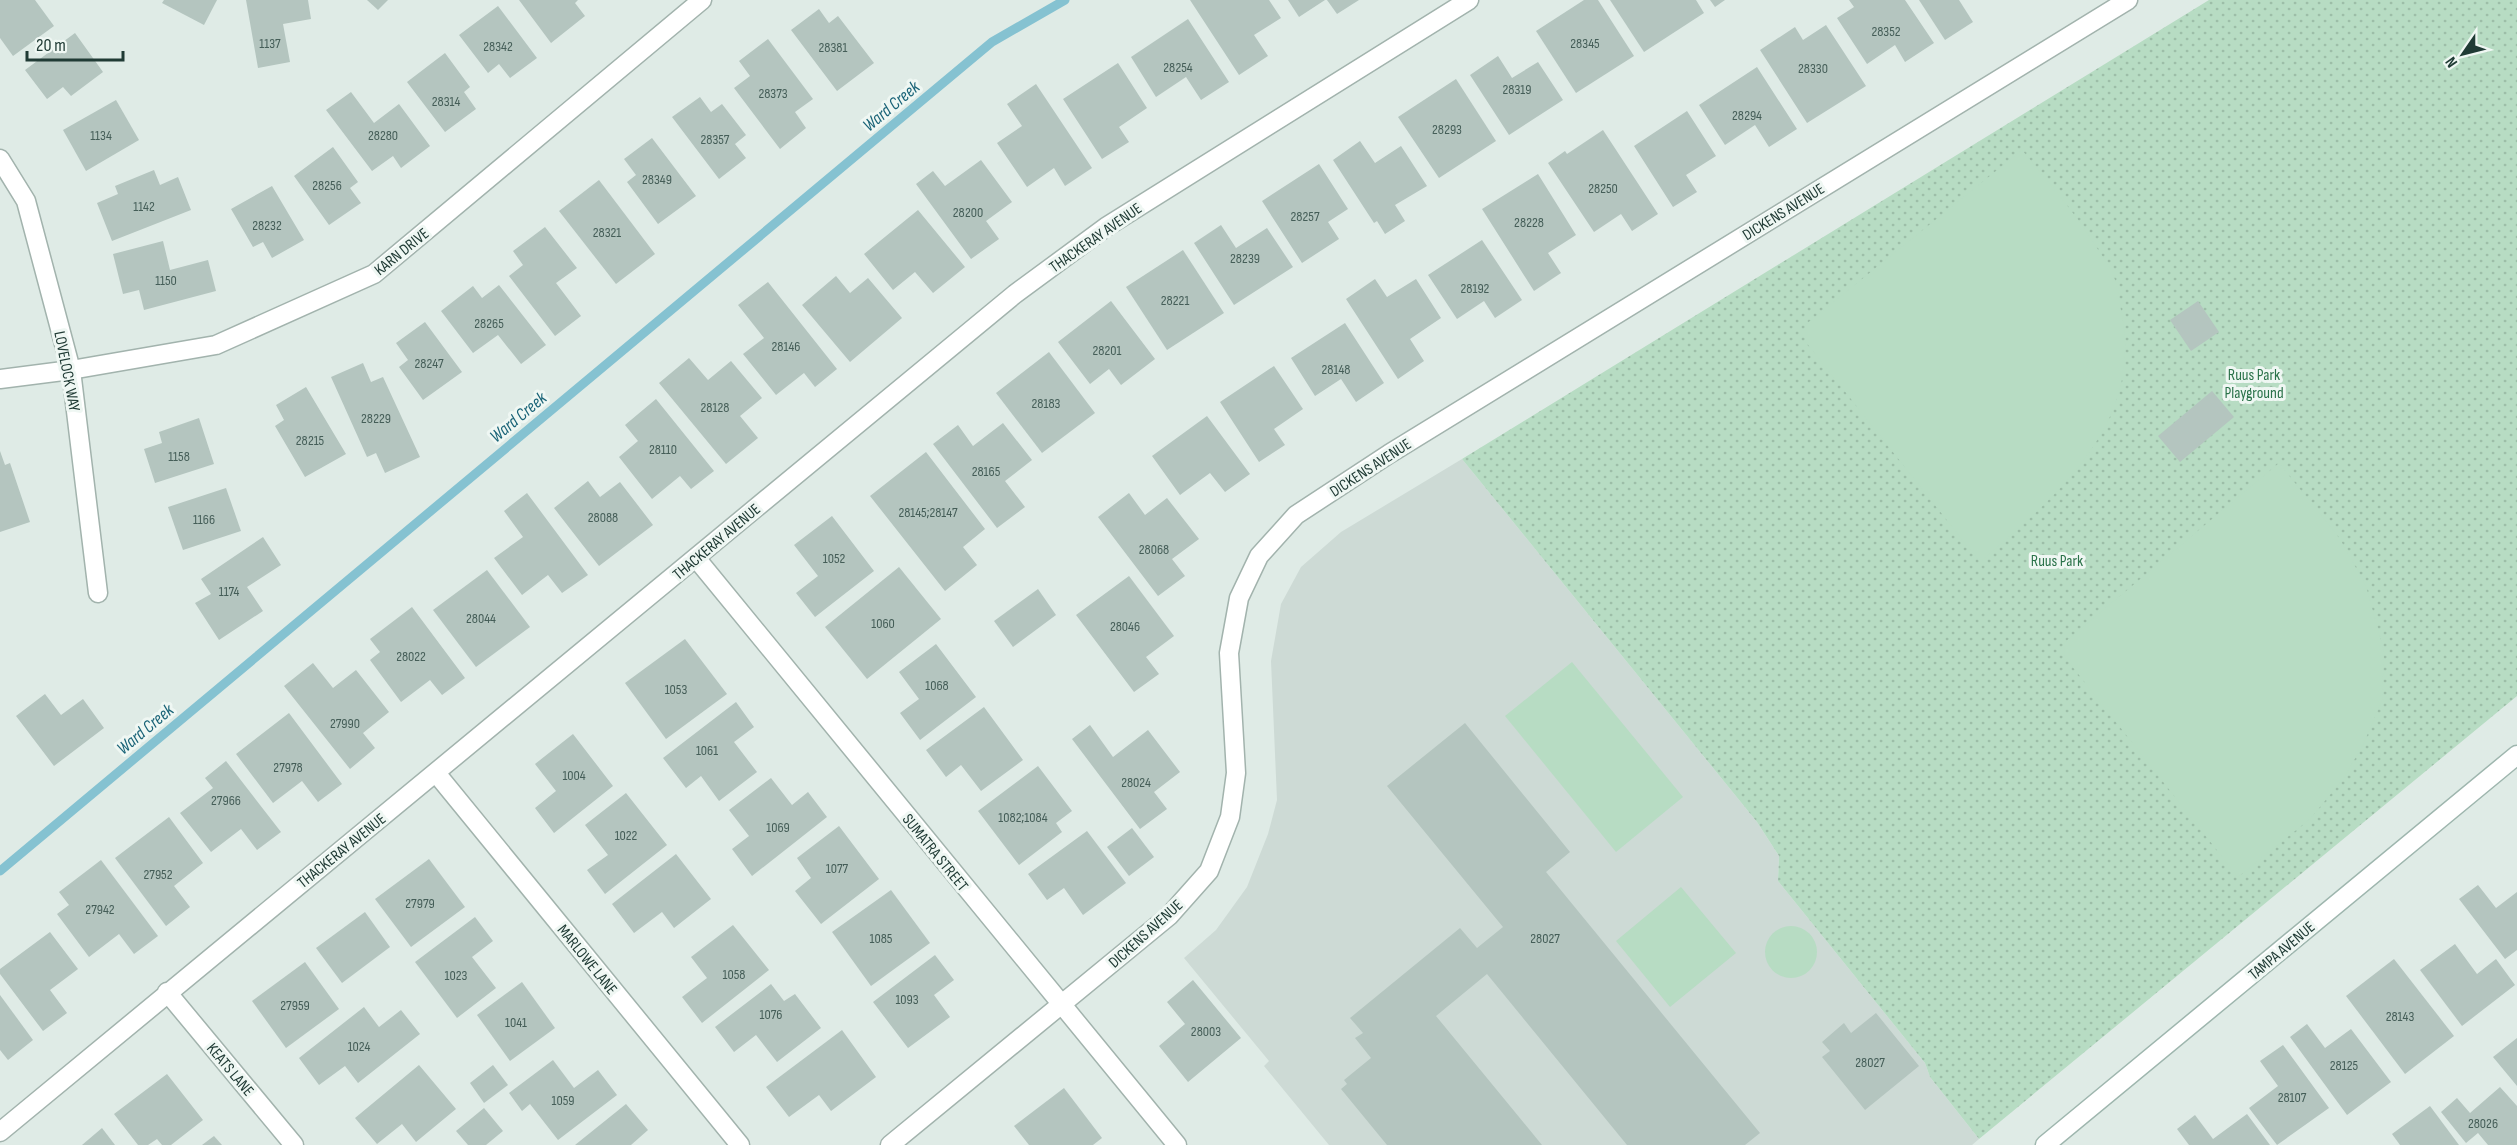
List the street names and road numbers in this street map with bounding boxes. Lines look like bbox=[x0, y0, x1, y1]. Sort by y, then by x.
street label: DICKENS AVENUE bbox=[1739, 180, 1828, 245]
street label: THACKERAY AVENUE bbox=[1046, 199, 1146, 277]
street label: KARN DRIVE bbox=[371, 224, 433, 280]
street label: LOVELOCK WAY bbox=[49, 330, 84, 413]
street label: DICKENS AVENUE bbox=[1327, 435, 1415, 502]
street label: THACKERAY AVENUE bbox=[669, 500, 765, 584]
street label: THACKERAY AVENUE bbox=[294, 810, 390, 893]
street label: SUMATRA STREET bbox=[898, 810, 972, 896]
street label: DICKENS AVENUE bbox=[1105, 896, 1187, 972]
street label: TAMPA AVENUE bbox=[2245, 918, 2319, 984]
street label: MARLOWE LANE bbox=[553, 921, 621, 999]
street label: KEATS LANE bbox=[202, 1040, 257, 1100]

